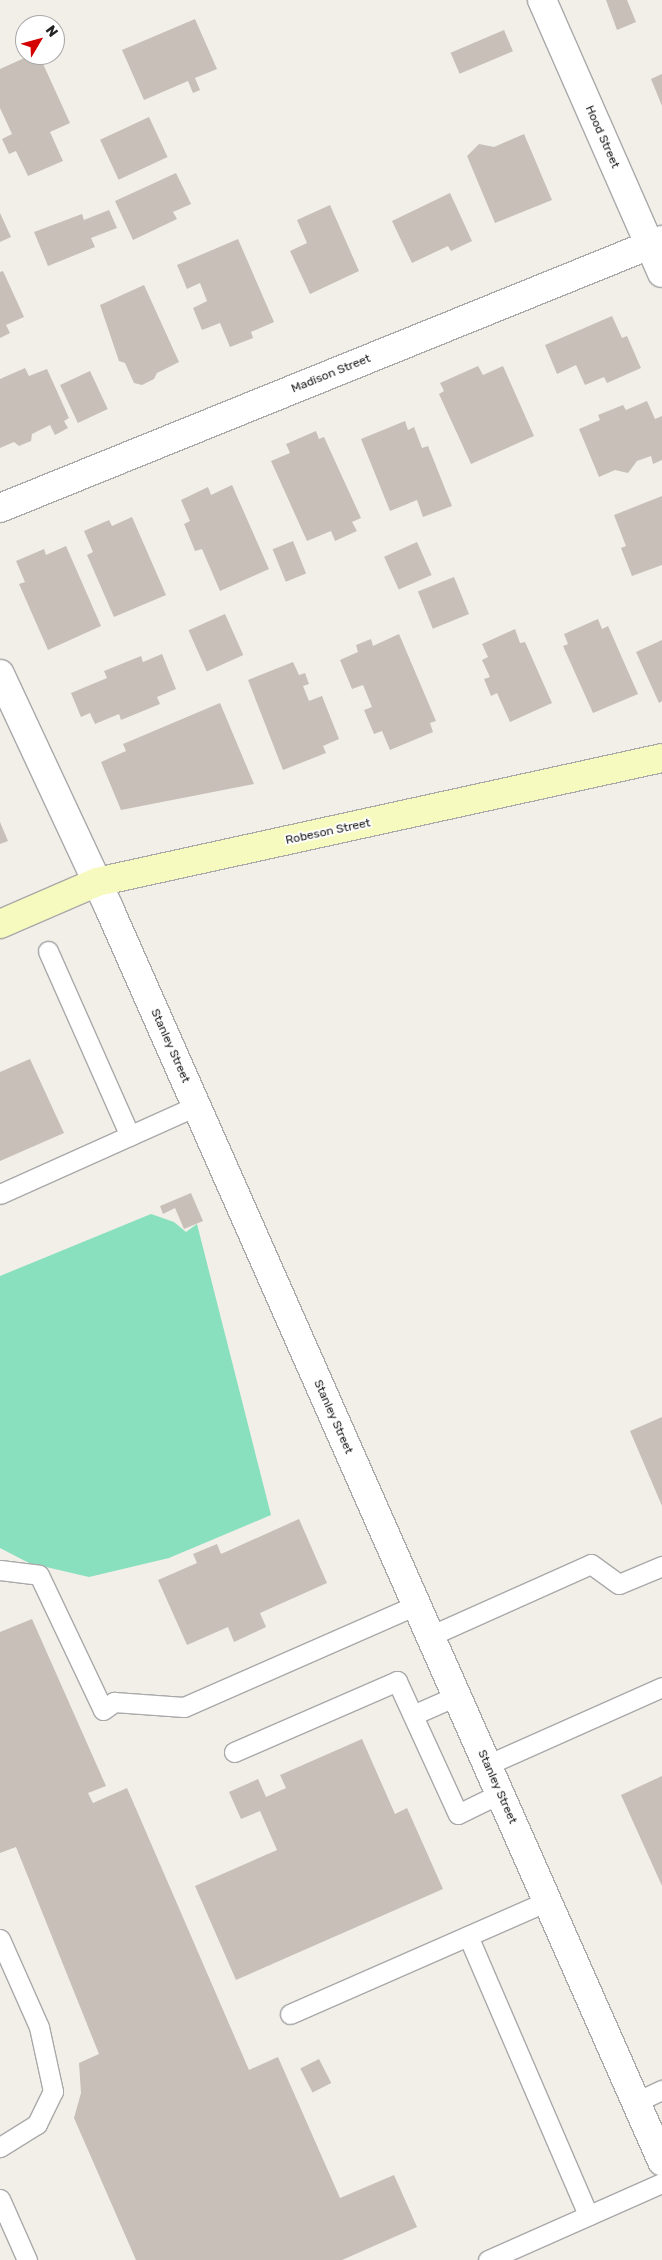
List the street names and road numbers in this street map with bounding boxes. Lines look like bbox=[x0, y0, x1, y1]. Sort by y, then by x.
street label: Hood Street bbox=[582, 103, 622, 171]
street label: Madison Street bbox=[289, 352, 373, 396]
street label: Robeson Street bbox=[284, 816, 372, 848]
street label: Stanley Street bbox=[147, 1007, 193, 1085]
street label: Stanley Street bbox=[310, 1378, 356, 1456]
street label: Stanley Street bbox=[474, 1748, 520, 1826]

